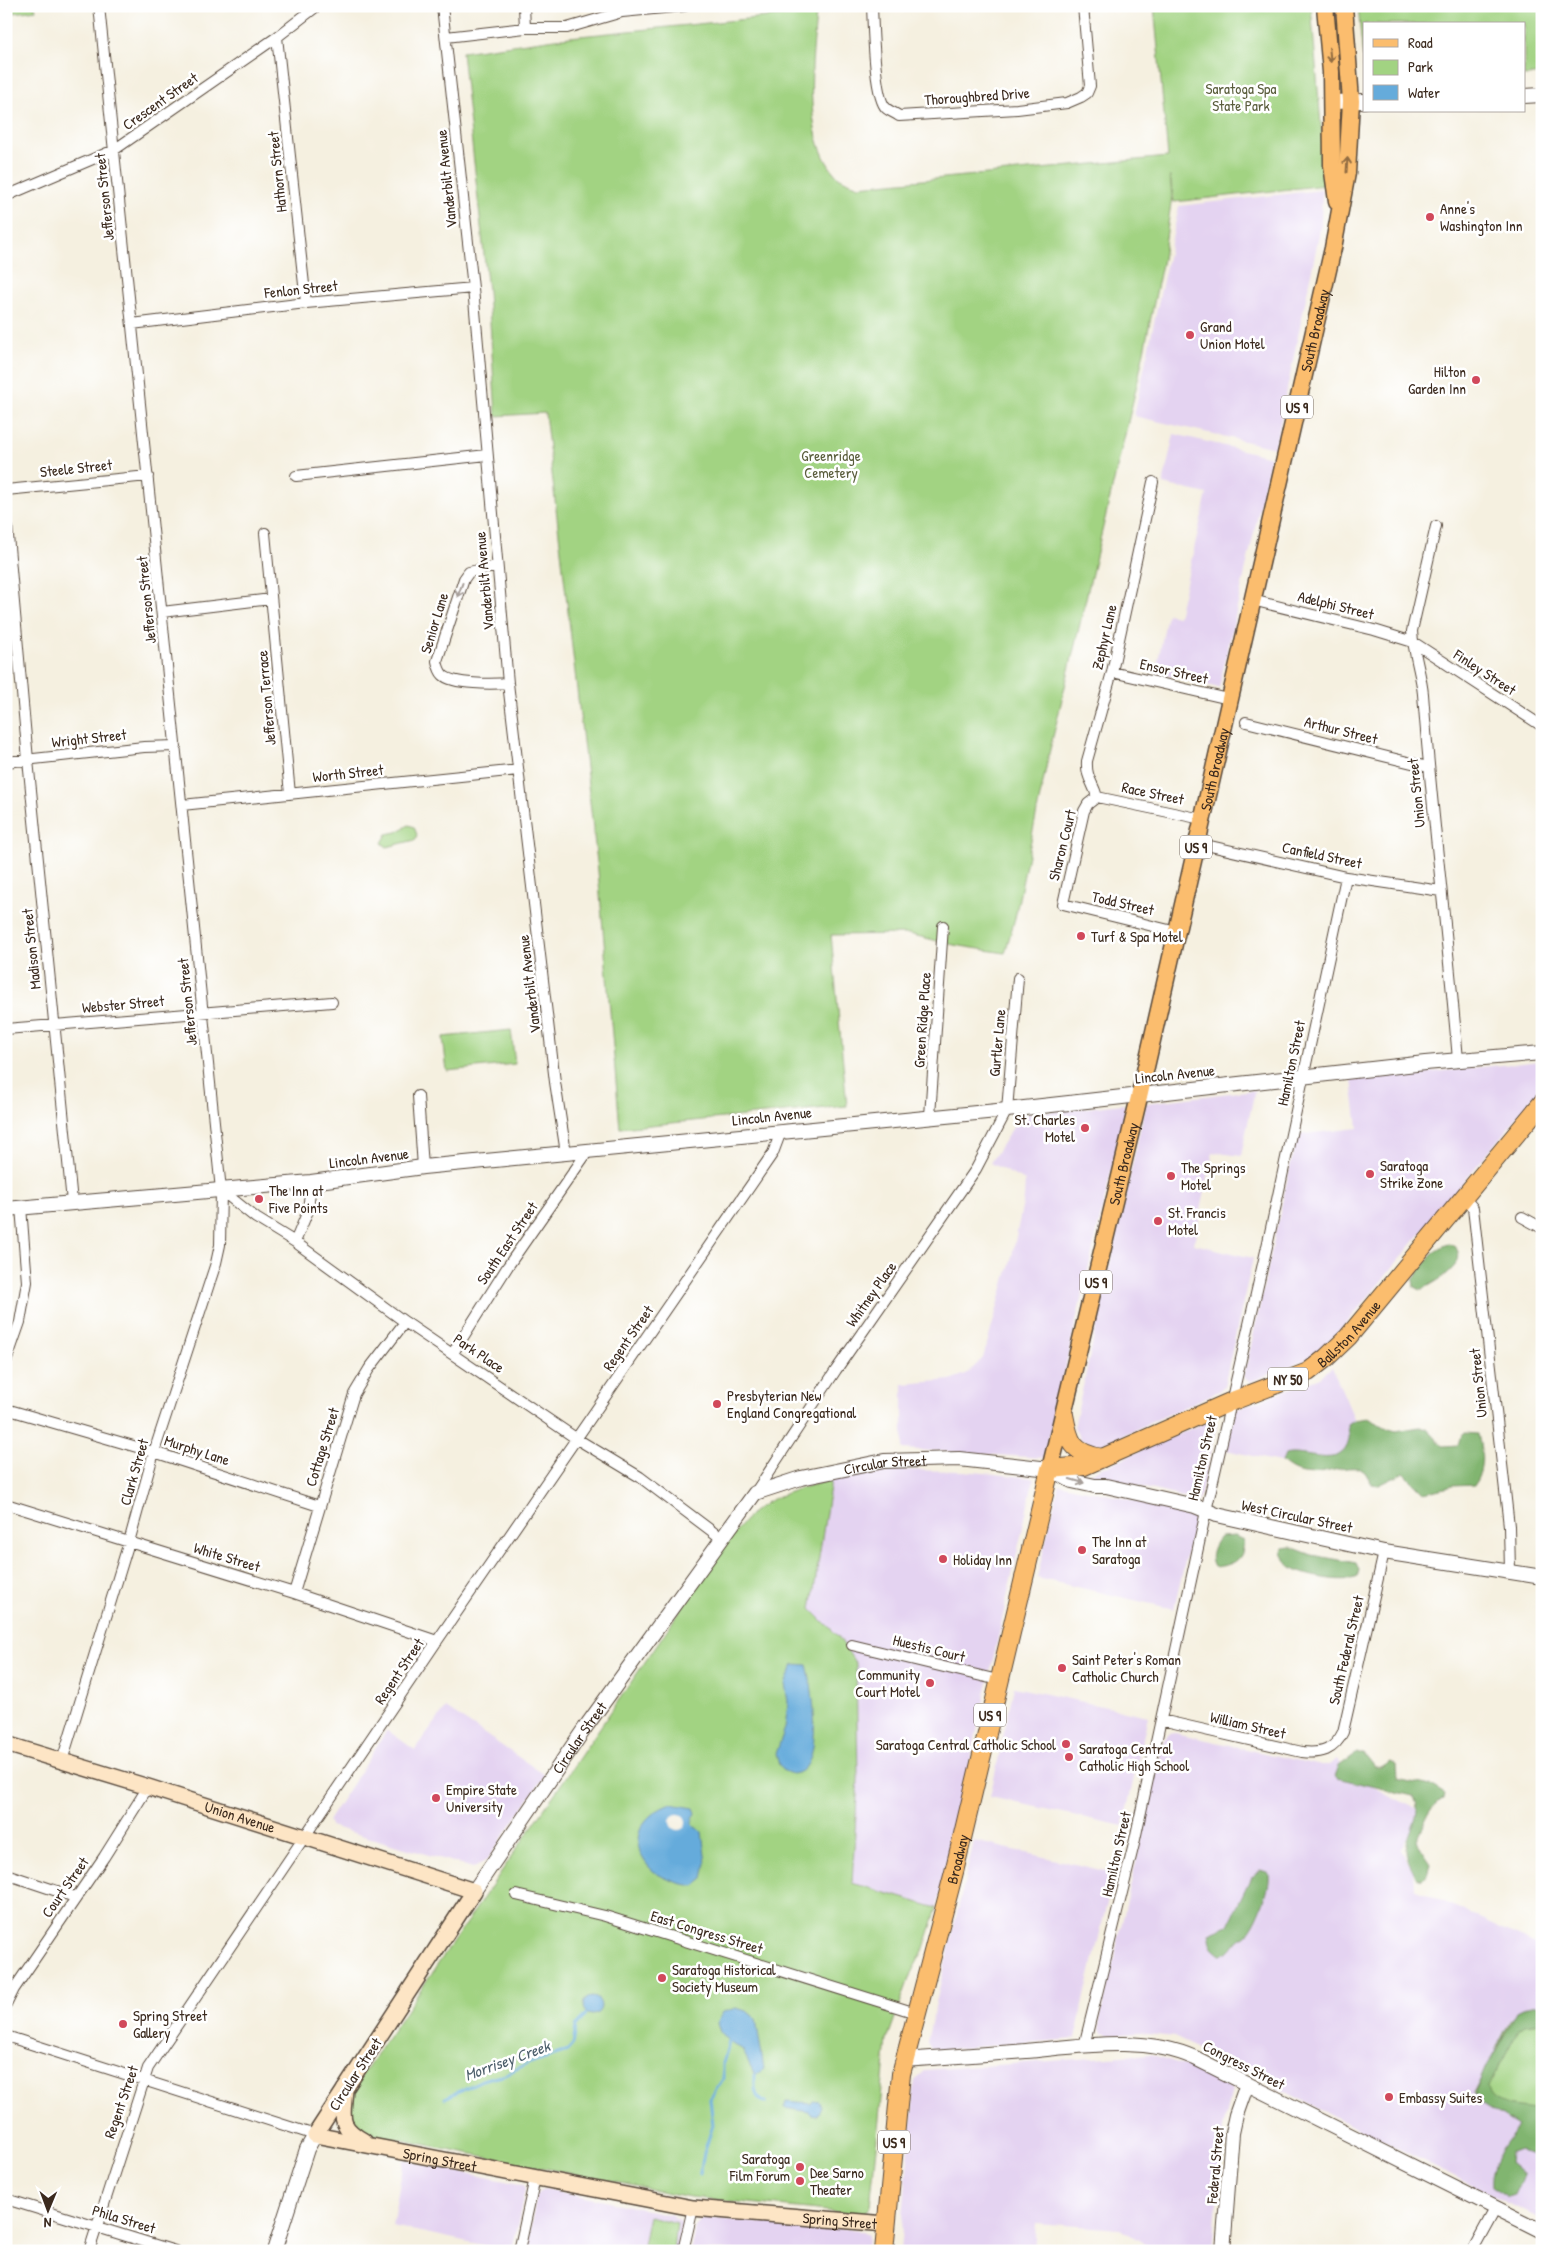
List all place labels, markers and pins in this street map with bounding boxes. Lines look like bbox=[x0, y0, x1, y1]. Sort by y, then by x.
place label: Anne's Washington Inn bbox=[1440, 198, 1523, 236]
marker: Anne's Washington Inn bbox=[1424, 211, 1436, 223]
place label: Grand Union Motel bbox=[1200, 316, 1265, 354]
marker: Grand Union Motel bbox=[1184, 329, 1196, 341]
place label: Hilton Garden Inn bbox=[1408, 361, 1466, 399]
marker: Hilton Garden Inn bbox=[1470, 374, 1482, 386]
place label: Turf & Spa Motel bbox=[1091, 926, 1183, 947]
marker: Turf & Spa Motel bbox=[1075, 930, 1087, 942]
place label: St. Charles Motel bbox=[1014, 1109, 1075, 1147]
marker: St. Charles Motel bbox=[1079, 1122, 1091, 1134]
place label: Saratoga Strike Zone bbox=[1380, 1155, 1443, 1193]
place label: The Springs Motel bbox=[1181, 1157, 1246, 1195]
marker: Saratoga Strike Zone bbox=[1364, 1168, 1376, 1180]
marker: The Springs Motel bbox=[1165, 1170, 1177, 1182]
place label: The Inn at Five Points bbox=[268, 1180, 328, 1218]
marker: The Inn at Five Points bbox=[253, 1193, 265, 1205]
place label: St. Francis Motel bbox=[1168, 1202, 1226, 1240]
marker: St. Francis Motel bbox=[1152, 1215, 1164, 1227]
place label: Presbyterian New England Congregational bbox=[727, 1385, 856, 1423]
marker: Presbyterian New England Congregational bbox=[711, 1398, 723, 1410]
place label: The Inn at Saratoga bbox=[1092, 1531, 1147, 1569]
marker: The Inn at Saratoga bbox=[1076, 1544, 1088, 1556]
place label: Holiday Inn bbox=[953, 1549, 1012, 1570]
marker: Holiday Inn bbox=[937, 1553, 949, 1565]
place label: Saint Peter's Roman Catholic Church bbox=[1072, 1649, 1181, 1687]
marker: Saint Peter's Roman Catholic Church bbox=[1056, 1662, 1068, 1674]
place label: Community Court Motel bbox=[855, 1664, 920, 1702]
marker: Community Court Motel bbox=[924, 1677, 936, 1689]
place label: Saratoga Central Catholic School bbox=[876, 1734, 1056, 1755]
marker: Saratoga Central Catholic School bbox=[1060, 1738, 1072, 1750]
place label: Saratoga Central Catholic High School bbox=[1079, 1738, 1189, 1776]
marker: Saratoga Central Catholic High School bbox=[1063, 1751, 1075, 1763]
place label: Empire State University bbox=[446, 1779, 517, 1817]
marker: Empire State University bbox=[430, 1792, 442, 1804]
place label: Saratoga Historical Society Museum bbox=[672, 1959, 776, 1997]
marker: Saratoga Historical Society Museum bbox=[656, 1972, 668, 1984]
place label: Spring Street Gallery bbox=[133, 2005, 208, 2043]
marker: Spring Street Gallery bbox=[117, 2018, 129, 2030]
place label: Embassy Suites bbox=[1399, 2087, 1483, 2108]
marker: Embassy Suites bbox=[1383, 2091, 1395, 2103]
place label: Saratoga Film Forum bbox=[729, 2148, 790, 2186]
marker: Saratoga Film Forum bbox=[794, 2161, 806, 2173]
place label: Dee Sarno Theater bbox=[810, 2162, 864, 2200]
marker: Dee Sarno Theater bbox=[794, 2175, 806, 2187]

